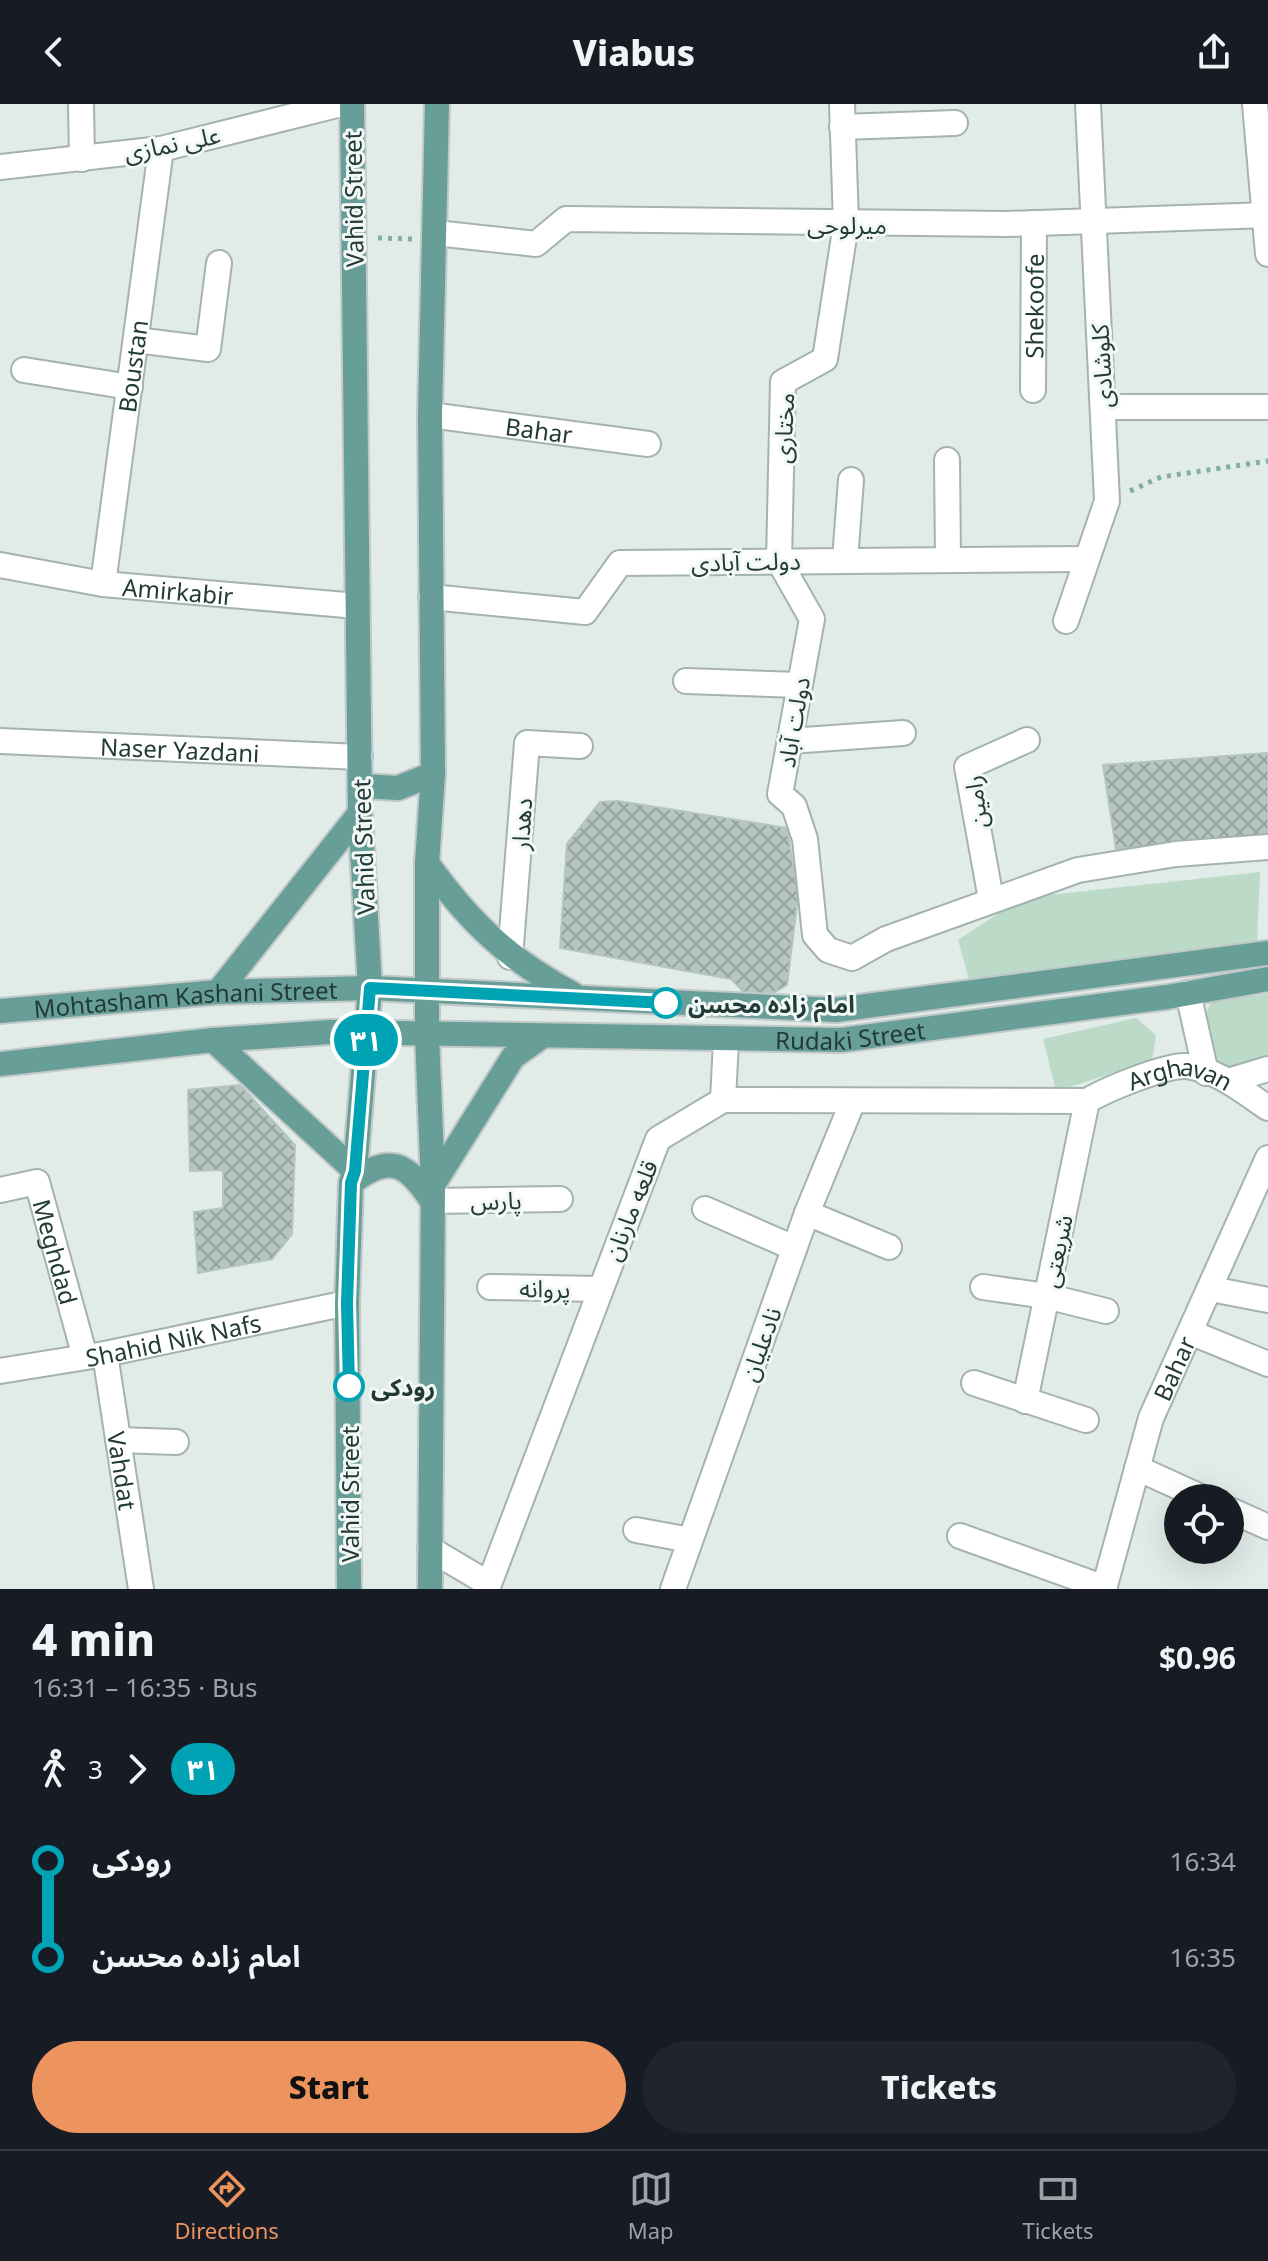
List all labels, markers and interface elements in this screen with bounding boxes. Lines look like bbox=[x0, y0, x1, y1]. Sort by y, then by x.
text: Viabus bbox=[573, 28, 695, 77]
icon: back bbox=[32, 30, 76, 74]
icon: share bbox=[1192, 30, 1236, 74]
street label: علی نمازی bbox=[121, 117, 223, 169]
street label: Vahid Street bbox=[335, 130, 371, 267]
street label: میرلوحی bbox=[807, 208, 887, 241]
street label: Shekoofe bbox=[1017, 253, 1050, 359]
street label: Boustan bbox=[110, 317, 155, 414]
street label: کلوشادی bbox=[1082, 322, 1120, 409]
street label: مختاری bbox=[765, 392, 801, 464]
street label: Bahar bbox=[504, 409, 575, 450]
street label: دولت آبادی bbox=[691, 544, 801, 578]
street label: Amirkabir bbox=[121, 569, 235, 612]
street label: دولت آباد bbox=[769, 674, 817, 770]
street label: Naser Yazdani bbox=[99, 729, 260, 769]
street label: رامین bbox=[955, 774, 995, 830]
street label: Vahid Street bbox=[344, 778, 382, 916]
street label: دهدار bbox=[503, 797, 539, 852]
street label: Mohtasham Kashani Street bbox=[32, 972, 338, 1024]
place label: امام زاده محسن bbox=[688, 987, 855, 1023]
marker: امام زاده محسن bbox=[651, 988, 681, 1018]
street label: Rudaki Street bbox=[775, 1013, 927, 1057]
line badge: ۳۱ bbox=[330, 1014, 402, 1066]
text: ۳۱ bbox=[350, 1021, 382, 1059]
street label: Arghavan bbox=[1123, 1049, 1239, 1098]
street label: قلعه مارنان bbox=[595, 1155, 665, 1265]
street label: پارس bbox=[470, 1183, 522, 1217]
street label: Meghdad bbox=[26, 1195, 86, 1308]
street label: شریعتی bbox=[1032, 1211, 1080, 1291]
street label: پروانه bbox=[519, 1271, 571, 1305]
street label: نادعلیان bbox=[731, 1302, 789, 1386]
street label: Shahid Nik Nafs bbox=[83, 1305, 264, 1373]
street label: Bahar bbox=[1145, 1331, 1202, 1406]
place label: رودکی bbox=[371, 1370, 435, 1403]
marker: رودکی bbox=[334, 1371, 364, 1401]
street label: Vahid Street bbox=[333, 1425, 366, 1562]
street label: Vahdat bbox=[101, 1429, 145, 1513]
map controls bbox=[1164, 1484, 1244, 1564]
button: locate bbox=[1164, 1484, 1244, 1564]
text: 4 min bbox=[32, 1609, 155, 1669]
text: $0.96 bbox=[1159, 1637, 1236, 1678]
text: 16:31 – 16:35 · Bus bbox=[32, 1669, 257, 1705]
icon: walk bbox=[32, 1747, 76, 1791]
icon: forward bbox=[115, 1747, 159, 1791]
text: ۳۱ bbox=[187, 1750, 219, 1788]
text: 3 bbox=[88, 1751, 103, 1787]
text: رودکی bbox=[92, 1839, 172, 1880]
text: 16:34 bbox=[1170, 1843, 1236, 1879]
text: امام زاده محسن bbox=[92, 1935, 300, 1976]
text: 16:35 bbox=[1170, 1939, 1236, 1975]
button: Start bbox=[32, 2041, 626, 2133]
button: Tickets bbox=[642, 2041, 1236, 2133]
tab: Directions bbox=[174, 2167, 279, 2245]
tab: Map bbox=[628, 2167, 674, 2245]
tab: Tickets bbox=[1022, 2167, 1094, 2245]

